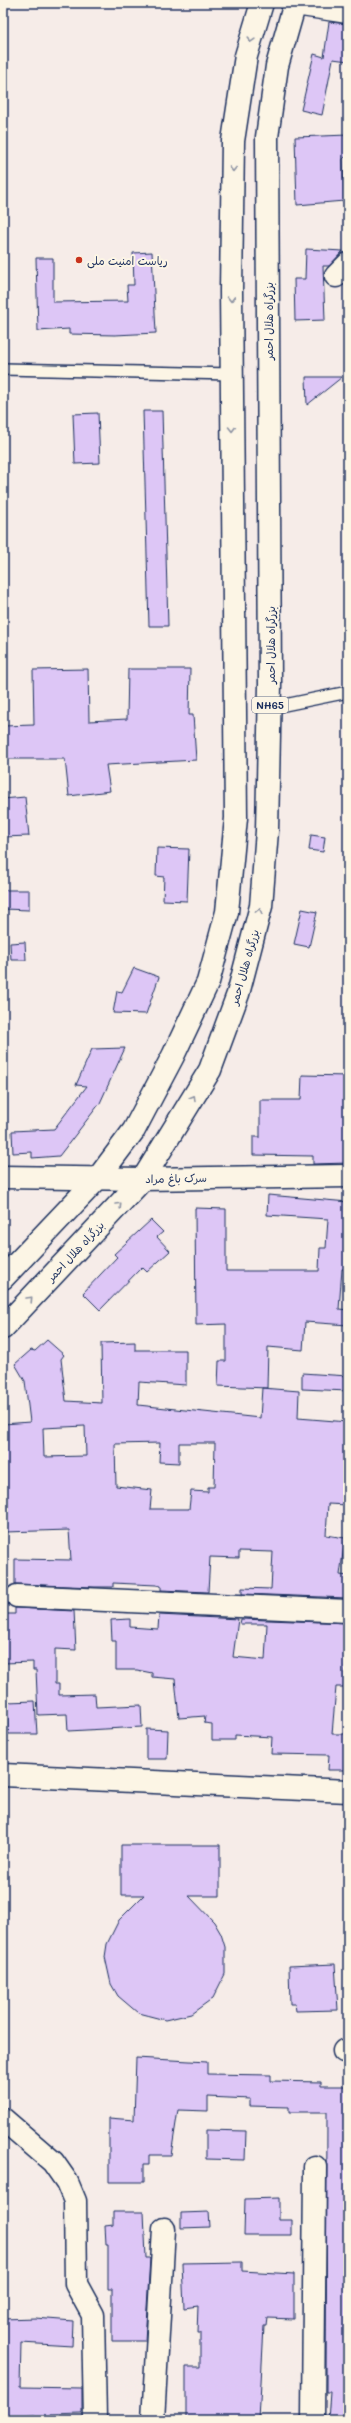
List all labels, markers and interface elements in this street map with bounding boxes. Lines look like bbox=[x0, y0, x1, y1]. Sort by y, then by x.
one-way arrow bbox=[247, 37, 256, 44]
one-way arrow bbox=[228, 166, 237, 172]
place label: ریاست امنیت ملی bbox=[87, 253, 168, 269]
marker: ریاست امنیت ملی bbox=[74, 255, 84, 265]
street label: بزرگراه هلال احمر bbox=[261, 282, 277, 361]
one-way arrow bbox=[227, 296, 235, 302]
one-way arrow bbox=[228, 426, 237, 432]
street label: بزرگراه هلال احمر bbox=[263, 606, 279, 685]
road number: NH65 bbox=[252, 697, 288, 713]
one-way arrow bbox=[255, 908, 263, 914]
street label: بزرگراه هلال احمر bbox=[226, 927, 263, 1008]
one-way arrow bbox=[188, 1095, 195, 1102]
street label: سرک باغ مراد bbox=[145, 1170, 207, 1188]
one-way arrow bbox=[114, 1202, 122, 1210]
street label: بزرگراه هلال احمر bbox=[42, 1217, 108, 1286]
one-way arrow bbox=[25, 1296, 33, 1304]

